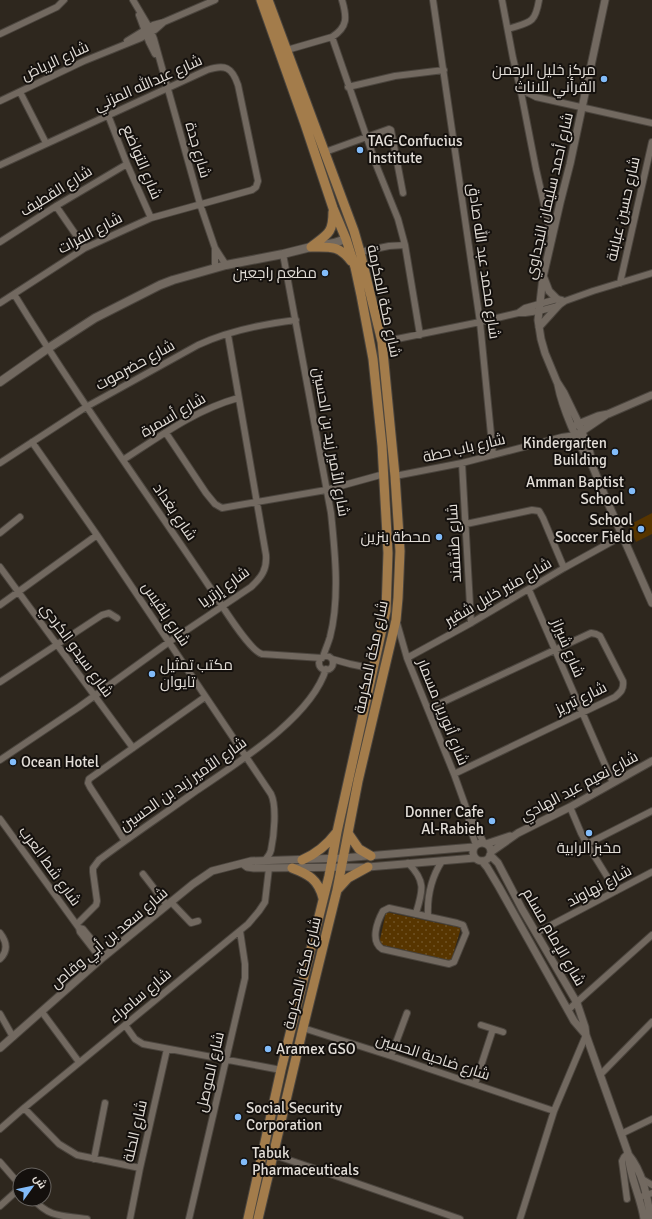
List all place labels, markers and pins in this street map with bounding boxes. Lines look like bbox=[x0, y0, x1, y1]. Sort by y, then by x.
place label: مركز خليل الرحمن القرأني للاناث bbox=[492, 61, 596, 99]
marker: مركز خليل الرحمن القرأني للاناث bbox=[599, 74, 609, 84]
place label: TAG-Confucius Institute bbox=[368, 132, 463, 167]
marker: TAG-Confucius Institute bbox=[355, 145, 365, 155]
place label: مطعم راجعين bbox=[233, 264, 317, 283]
marker: مطعم راجعين bbox=[320, 268, 330, 278]
place label: Kindergarten Building bbox=[523, 434, 607, 469]
marker: Kindergarten Building bbox=[610, 447, 620, 457]
place label: Amman Baptist School bbox=[526, 473, 624, 508]
marker: Amman Baptist School bbox=[627, 486, 637, 496]
place label: School Soccer Field bbox=[555, 511, 633, 546]
marker: School Soccer Field bbox=[636, 524, 646, 534]
place label: محطة بنزين bbox=[361, 528, 431, 547]
marker: محطة بنزين bbox=[434, 532, 444, 542]
place label: مكتب تمثيل تايوان bbox=[160, 656, 233, 692]
marker: مكتب تمثيل تايوان bbox=[147, 669, 157, 679]
place label: Ocean Hotel bbox=[21, 753, 99, 771]
marker: Ocean Hotel bbox=[8, 757, 18, 767]
place label: Donner Cafe Al-Rabieh bbox=[405, 803, 484, 838]
marker: Donner Cafe Al-Rabieh bbox=[487, 816, 497, 826]
marker: مخبز الرابية bbox=[584, 828, 594, 838]
place label: مخبز الرابية bbox=[557, 839, 621, 857]
place label: Aramex GSO bbox=[276, 1040, 356, 1058]
marker: Aramex GSO bbox=[263, 1044, 273, 1054]
place label: Social Security Corporation bbox=[246, 1099, 342, 1134]
marker: Social Security Corporation bbox=[233, 1112, 243, 1122]
place label: Tabuk Pharmaceuticals bbox=[252, 1144, 360, 1179]
marker: Tabuk Pharmaceuticals bbox=[239, 1157, 249, 1167]

